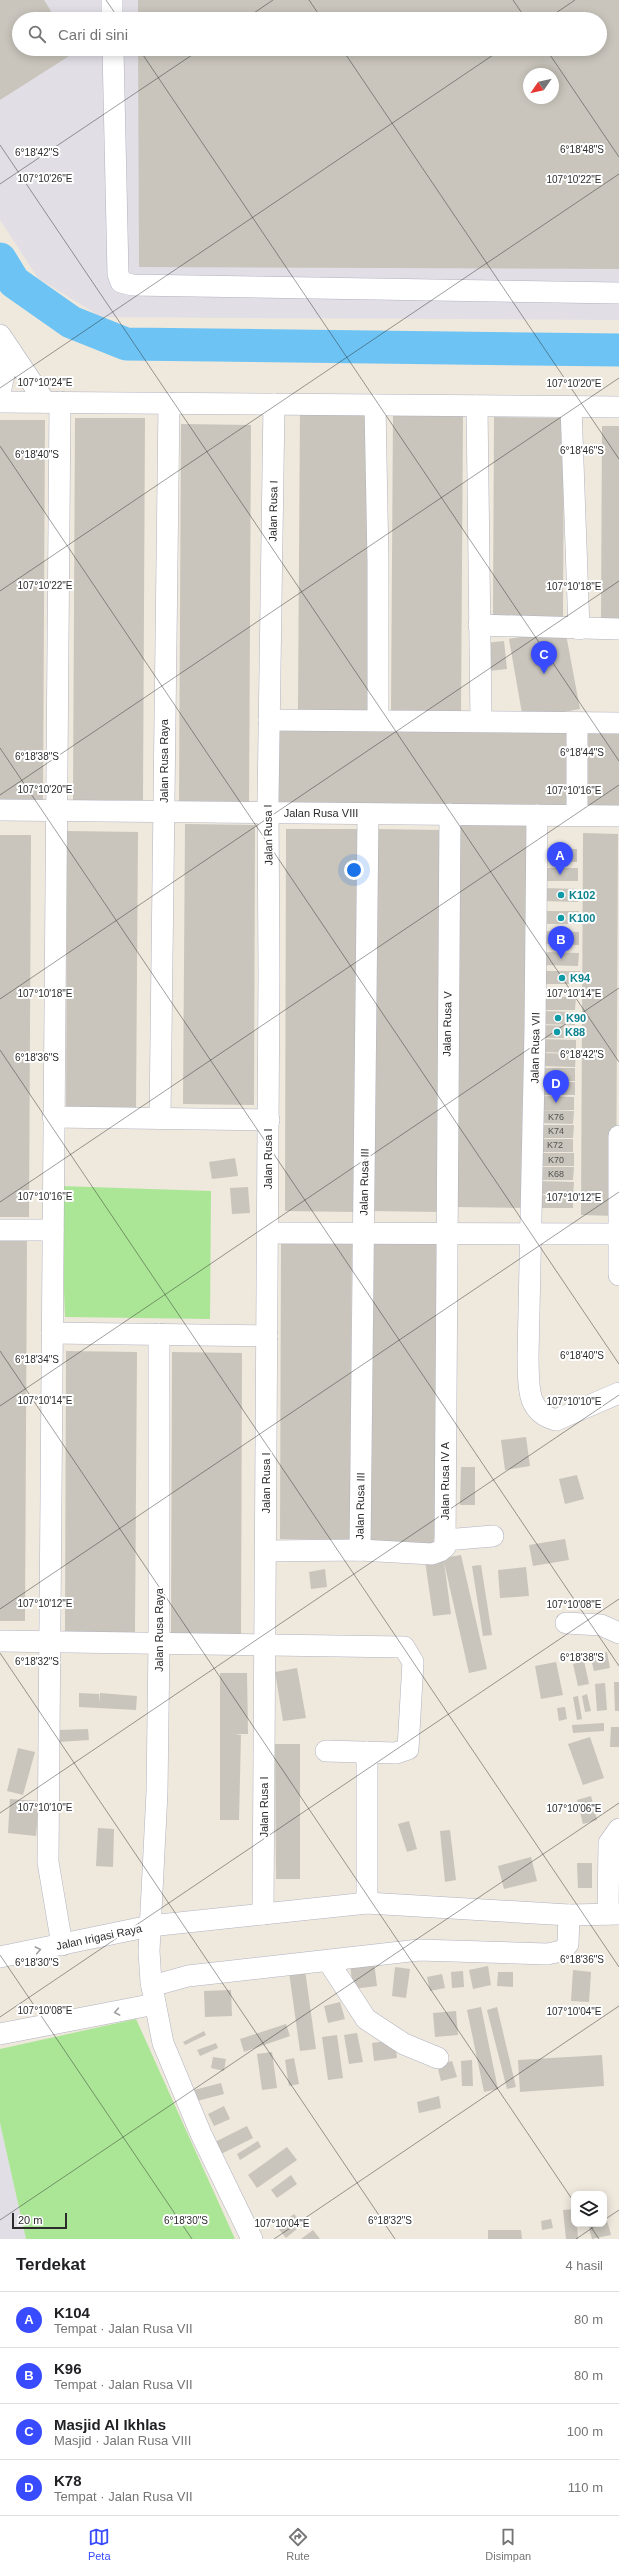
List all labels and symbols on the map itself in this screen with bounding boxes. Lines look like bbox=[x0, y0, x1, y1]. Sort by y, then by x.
north arrow bbox=[523, 68, 559, 104]
text: 6°18'48"S bbox=[560, 144, 604, 155]
text: 6°18'42"S bbox=[15, 147, 59, 158]
text: 107°10'26"E bbox=[17, 173, 73, 184]
text: 107°10'22"E bbox=[546, 174, 602, 185]
text: 107°10'24"E bbox=[17, 377, 73, 388]
text: 107°10'20"E bbox=[546, 378, 602, 389]
text: 6°18'46"S bbox=[560, 445, 604, 456]
text: 6°18'40"S bbox=[15, 449, 59, 460]
street label: Jalan Rusa I bbox=[266, 480, 280, 542]
text: 107°10'22"E bbox=[17, 580, 73, 591]
text: 107°10'18"E bbox=[546, 581, 602, 592]
pin: C bbox=[531, 641, 557, 674]
street label: Jalan Rusa Raya bbox=[158, 718, 170, 803]
text: 6°18'44"S bbox=[560, 747, 604, 758]
text: 6°18'38"S bbox=[15, 751, 59, 762]
text: 107°10'20"E bbox=[17, 784, 73, 795]
text: 107°10'16"E bbox=[546, 785, 602, 796]
street label: Jalan Rusa I bbox=[261, 804, 275, 866]
street label: Jalan Rusa VIII bbox=[284, 807, 358, 819]
pin: A bbox=[547, 842, 573, 875]
your location bbox=[344, 860, 364, 880]
place label: K102 bbox=[569, 889, 595, 901]
marker: K102 bbox=[556, 890, 566, 900]
place label: K100 bbox=[569, 912, 595, 924]
marker: K100 bbox=[556, 913, 566, 923]
pin: B bbox=[548, 926, 574, 959]
place label: K94 bbox=[570, 972, 591, 984]
marker: K94 bbox=[557, 973, 567, 983]
text: 107°10'18"E bbox=[17, 988, 73, 999]
text: 107°10'14"E bbox=[546, 988, 602, 999]
street label: Jalan Rusa V bbox=[440, 991, 454, 1057]
street label: Jalan Rusa VII bbox=[528, 1012, 542, 1084]
place label: K90 bbox=[566, 1012, 586, 1024]
marker: K90 bbox=[553, 1013, 563, 1023]
place label: K88 bbox=[565, 1026, 585, 1038]
marker: K88 bbox=[552, 1027, 562, 1037]
text: 6°18'42"S bbox=[560, 1049, 604, 1060]
text: 6°18'36"S bbox=[15, 1052, 59, 1063]
pin: D bbox=[543, 1070, 569, 1103]
house number: K76 bbox=[548, 1112, 564, 1122]
house number: K74 bbox=[548, 1126, 564, 1136]
street label: Jalan Rusa I bbox=[262, 1128, 274, 1190]
house number: K72 bbox=[547, 1140, 563, 1150]
street label: Jalan Rusa III bbox=[357, 1148, 371, 1216]
house number: K70 bbox=[548, 1155, 564, 1165]
house number: K68 bbox=[548, 1169, 564, 1179]
text: 107°10'16"E bbox=[17, 1191, 73, 1202]
text: 107°10'12"E bbox=[546, 1192, 602, 1203]
text: 6°18'40"S bbox=[560, 1350, 604, 1361]
text: 6°18'34"S bbox=[15, 1354, 59, 1365]
text: 107°10'14"E bbox=[17, 1395, 73, 1406]
text: 107°10'10"E bbox=[546, 1396, 602, 1407]
street label: Jalan Rusa IV A bbox=[439, 1441, 451, 1520]
street label: Jalan Rusa I bbox=[260, 1452, 272, 1514]
street label: Jalan Rusa III bbox=[353, 1472, 367, 1540]
street label: Jalan Rusa Raya bbox=[153, 1587, 165, 1672]
text: 107°10'12"E bbox=[17, 1598, 73, 1609]
text: 107°10'08"E bbox=[546, 1599, 602, 1610]
text: 6°18'38"S bbox=[560, 1652, 604, 1663]
text: 6°18'32"S bbox=[15, 1656, 59, 1667]
street label: Jalan Rusa I bbox=[258, 1776, 270, 1838]
text: 107°10'10"E bbox=[17, 1802, 73, 1813]
text: 107°10'06"E bbox=[546, 1803, 602, 1814]
street label: Jalan Irigasi Raya bbox=[55, 1922, 144, 1952]
one-way arrow bbox=[35, 1946, 41, 1955]
text: 6°18'36"S bbox=[560, 1954, 604, 1965]
text: 6°18'30"S bbox=[15, 1957, 59, 1968]
text: 107°10'08"E bbox=[17, 2005, 73, 2016]
text: 107°10'04"E bbox=[546, 2006, 602, 2017]
one-way arrow bbox=[114, 2007, 120, 2015]
scale bar bbox=[12, 2211, 67, 2230]
text: 6°18'30"S bbox=[164, 2215, 208, 2226]
text: 6°18'32"S bbox=[368, 2215, 412, 2226]
text: 107°10'04"E bbox=[254, 2218, 310, 2229]

